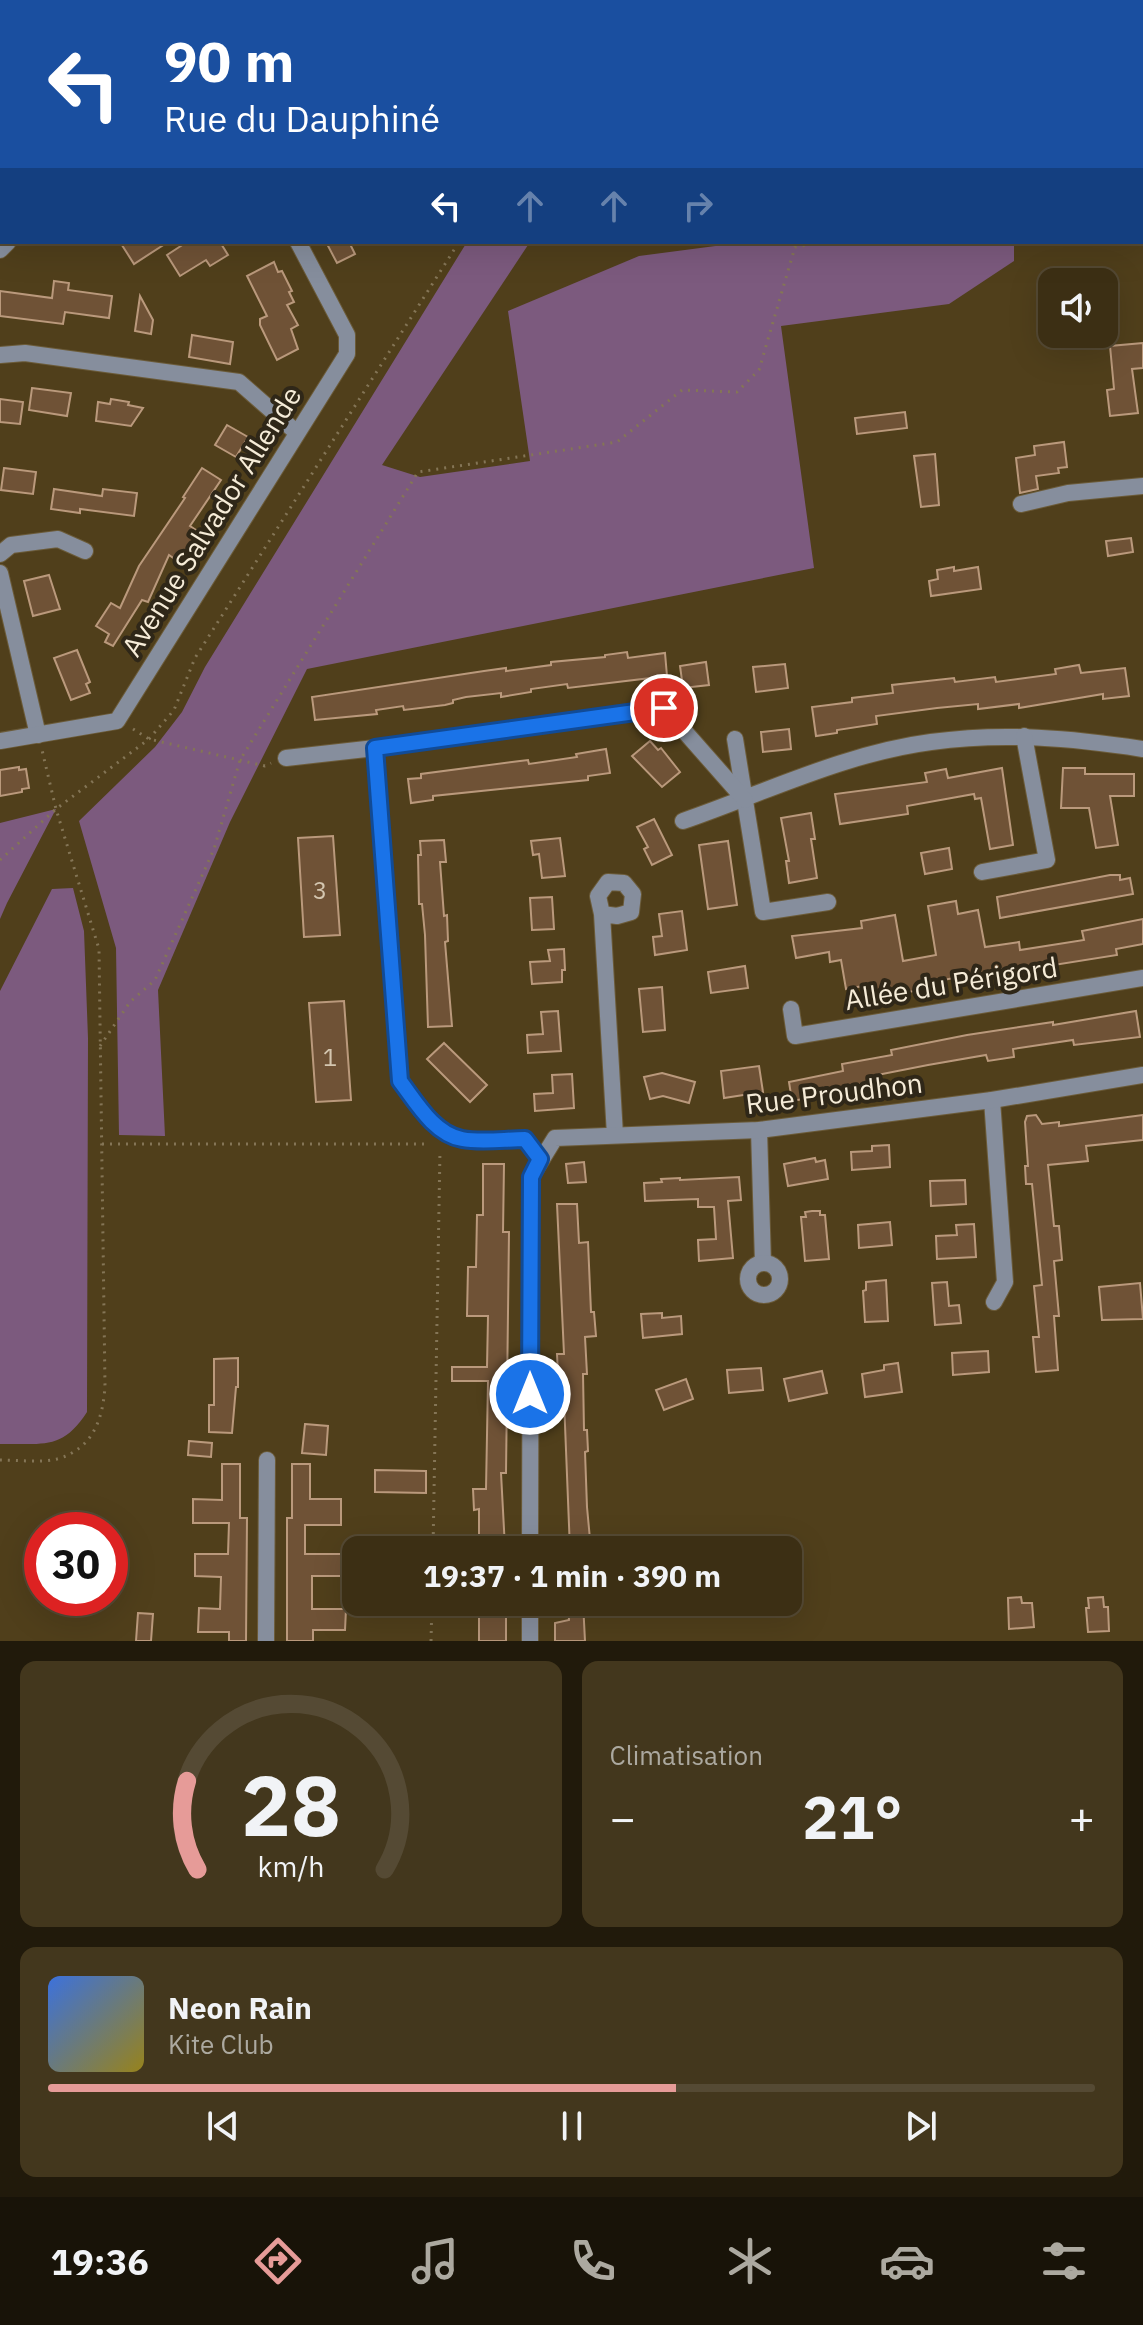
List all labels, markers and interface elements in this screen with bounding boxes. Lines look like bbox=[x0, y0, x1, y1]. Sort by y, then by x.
text: 90 m bbox=[164, 25, 294, 97]
icon: left bbox=[32, 32, 136, 136]
text: Rue du Dauphiné bbox=[164, 95, 440, 142]
icon: left bbox=[424, 184, 468, 228]
icon: ahead bbox=[508, 184, 552, 228]
icon: ahead bbox=[592, 184, 636, 228]
icon: right bbox=[676, 184, 720, 228]
map controls bbox=[1038, 268, 1118, 348]
button: sound bbox=[1038, 268, 1118, 348]
street label: Avenue Salvador Allende bbox=[113, 379, 309, 663]
pin bbox=[630, 674, 698, 742]
icon: arrive bbox=[642, 686, 686, 730]
house number: 3 bbox=[313, 874, 327, 906]
street label: Allée du Périgord bbox=[842, 948, 1060, 1018]
house number: 1 bbox=[323, 1041, 337, 1073]
street label: Rue Proudhon bbox=[743, 1064, 925, 1122]
position arrow bbox=[488, 1352, 572, 1436]
speed limit sign: 30 bbox=[24, 1512, 128, 1616]
text: 19:37 · 1 min · 390 m bbox=[423, 1556, 721, 1595]
text: Climatisation bbox=[610, 1738, 763, 1772]
text: 28 bbox=[241, 1751, 341, 1859]
text: 21° bbox=[802, 1777, 902, 1856]
text: − bbox=[610, 1789, 636, 1846]
text: + bbox=[1069, 1789, 1095, 1846]
text: km/h bbox=[257, 1848, 324, 1885]
text: Neon Rain bbox=[168, 1988, 312, 2027]
text: Kite Club bbox=[168, 2027, 273, 2061]
icon: previous bbox=[201, 2104, 245, 2148]
icon: pause bbox=[550, 2104, 594, 2148]
icon: next bbox=[899, 2104, 943, 2148]
icon: directions bbox=[250, 2233, 306, 2289]
icon: music bbox=[407, 2233, 463, 2289]
icon: phone bbox=[565, 2233, 621, 2289]
icon: climate bbox=[722, 2233, 778, 2289]
icon: car bbox=[879, 2233, 935, 2289]
icon: filters bbox=[1036, 2233, 1092, 2289]
text: 19:36 bbox=[51, 2238, 149, 2285]

